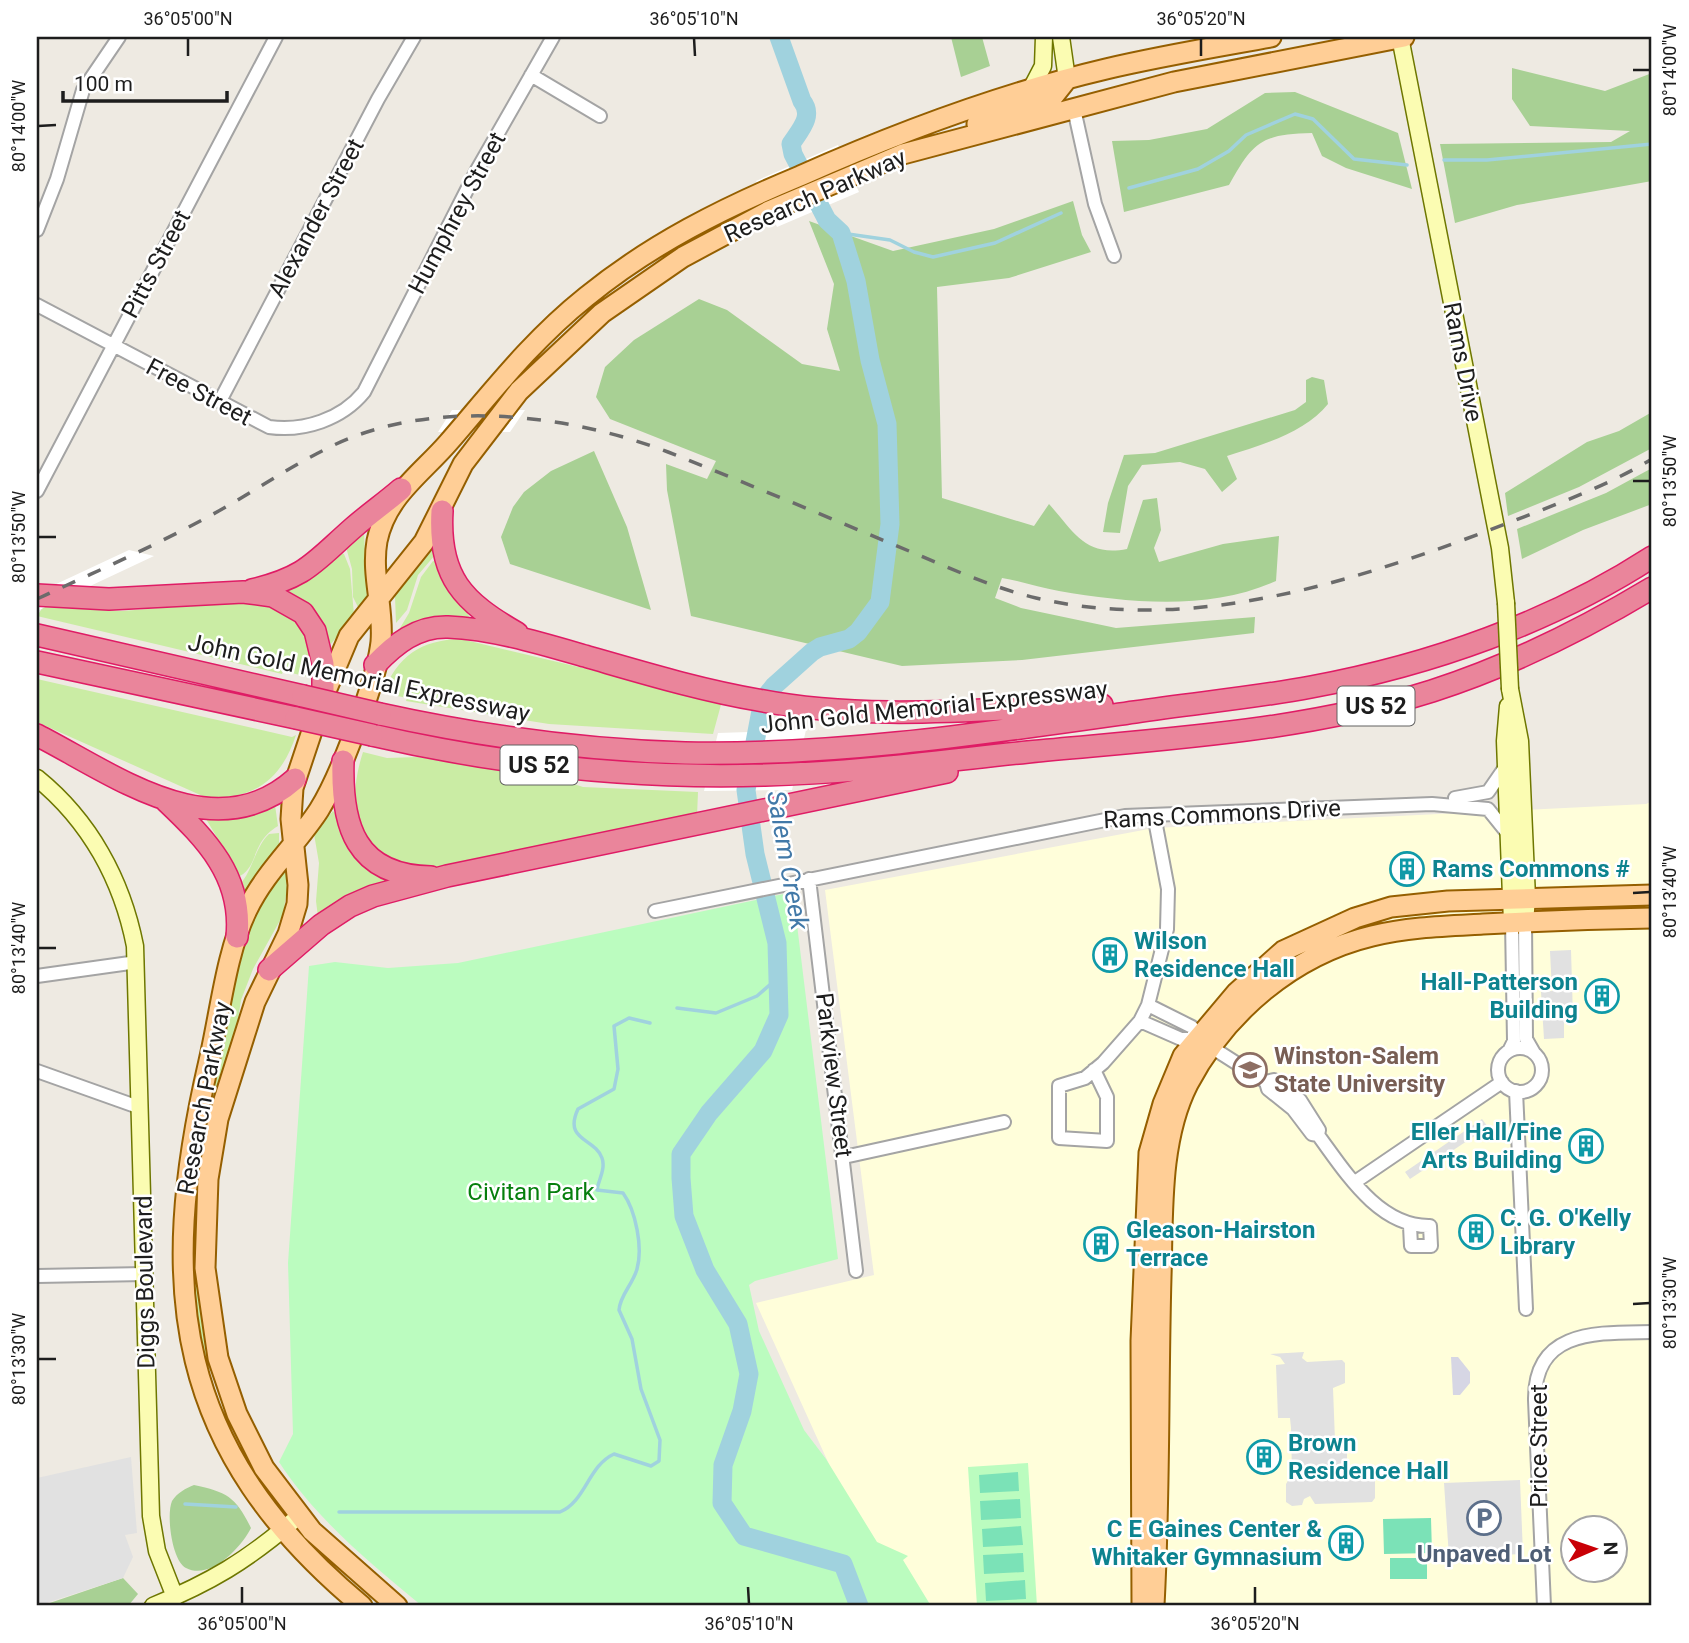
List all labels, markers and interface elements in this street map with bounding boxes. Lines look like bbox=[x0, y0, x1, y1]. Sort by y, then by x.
text: 36°05'00"N bbox=[143, 8, 233, 29]
text: 36°05'10"N bbox=[649, 8, 739, 29]
text: 36°05'20"N bbox=[1156, 8, 1246, 29]
text: 80°14'00"W bbox=[1659, 24, 1680, 116]
scale bar bbox=[63, 60, 228, 104]
text: 100 m bbox=[74, 72, 133, 96]
text: 80°14'00"W bbox=[8, 80, 29, 172]
street label: Humphrey Street bbox=[403, 127, 511, 299]
street label: Alexander Street bbox=[262, 134, 370, 302]
street label: Research Parkway bbox=[720, 143, 911, 249]
street label: Pitts Street bbox=[116, 205, 196, 323]
street label: Rams Drive bbox=[1438, 300, 1488, 424]
street label: Free Street bbox=[141, 353, 257, 432]
text: 80°13'50"W bbox=[1659, 435, 1680, 527]
text: 80°13'50"W bbox=[8, 491, 29, 583]
street label: John Gold Memorial Expressway bbox=[186, 628, 533, 728]
street label: John Gold Memorial Expressway bbox=[759, 675, 1109, 739]
road number: US 52 bbox=[1338, 686, 1414, 726]
road number: US 52 bbox=[500, 746, 578, 785]
water label: Salem Creek bbox=[761, 788, 815, 933]
street label: Rams Commons Drive bbox=[1103, 794, 1341, 834]
text: 80°13'40"W bbox=[1659, 846, 1680, 938]
building icon: Rams Commons # bbox=[1388, 850, 1426, 888]
place label: Rams Commons # bbox=[1432, 855, 1630, 883]
text: 80°13'40"W bbox=[8, 902, 29, 994]
place label: Wilson Residence Hall bbox=[1134, 927, 1295, 983]
building icon: Wilson Residence Hall bbox=[1091, 936, 1129, 974]
place label: Hall-Patterson Building bbox=[1421, 968, 1578, 1024]
building icon: Hall-Patterson Building bbox=[1583, 977, 1621, 1015]
street label: Parkview Street bbox=[810, 991, 858, 1159]
street label: Research Parkway bbox=[172, 999, 237, 1197]
place label: Winston-Salem State University bbox=[1274, 1042, 1446, 1098]
school or university icon: Winston-Salem State University bbox=[1231, 1051, 1269, 1089]
place label: Eller Hall/Fine Arts Building bbox=[1411, 1118, 1562, 1174]
building icon: Eller Hall/Fine Arts Building bbox=[1567, 1127, 1605, 1165]
park label: Civitan Park bbox=[467, 1178, 596, 1206]
street label: Diggs Boulevard bbox=[129, 1195, 161, 1369]
place label: C. G. O'Kelly Library bbox=[1500, 1204, 1632, 1260]
building icon: C. G. O'Kelly Library bbox=[1457, 1213, 1495, 1251]
place label: Gleason-Hairston Terrace bbox=[1126, 1216, 1315, 1272]
building icon: Gleason-Hairston Terrace bbox=[1082, 1225, 1120, 1263]
text: 80°13'30"W bbox=[1659, 1257, 1680, 1349]
text: 80°13'30"W bbox=[8, 1313, 29, 1405]
street label: Price Street bbox=[1525, 1384, 1553, 1508]
place label: Brown Residence Hall bbox=[1288, 1429, 1449, 1485]
building icon: Brown Residence Hall bbox=[1245, 1438, 1283, 1476]
parking icon: Unpaved Lot bbox=[1465, 1499, 1503, 1537]
north arrow bbox=[1560, 1514, 1630, 1584]
place label: C E Gaines Center & Whitaker Gymnasium bbox=[1092, 1515, 1322, 1571]
building icon: C E Gaines Center & Whitaker Gymnasium bbox=[1327, 1524, 1365, 1562]
place label: Unpaved Lot bbox=[1417, 1540, 1551, 1568]
text: N bbox=[1599, 1541, 1622, 1556]
text: 36°05'00"N bbox=[197, 1613, 287, 1634]
text: 36°05'10"N bbox=[704, 1613, 794, 1634]
text: 36°05'20"N bbox=[1210, 1613, 1300, 1634]

